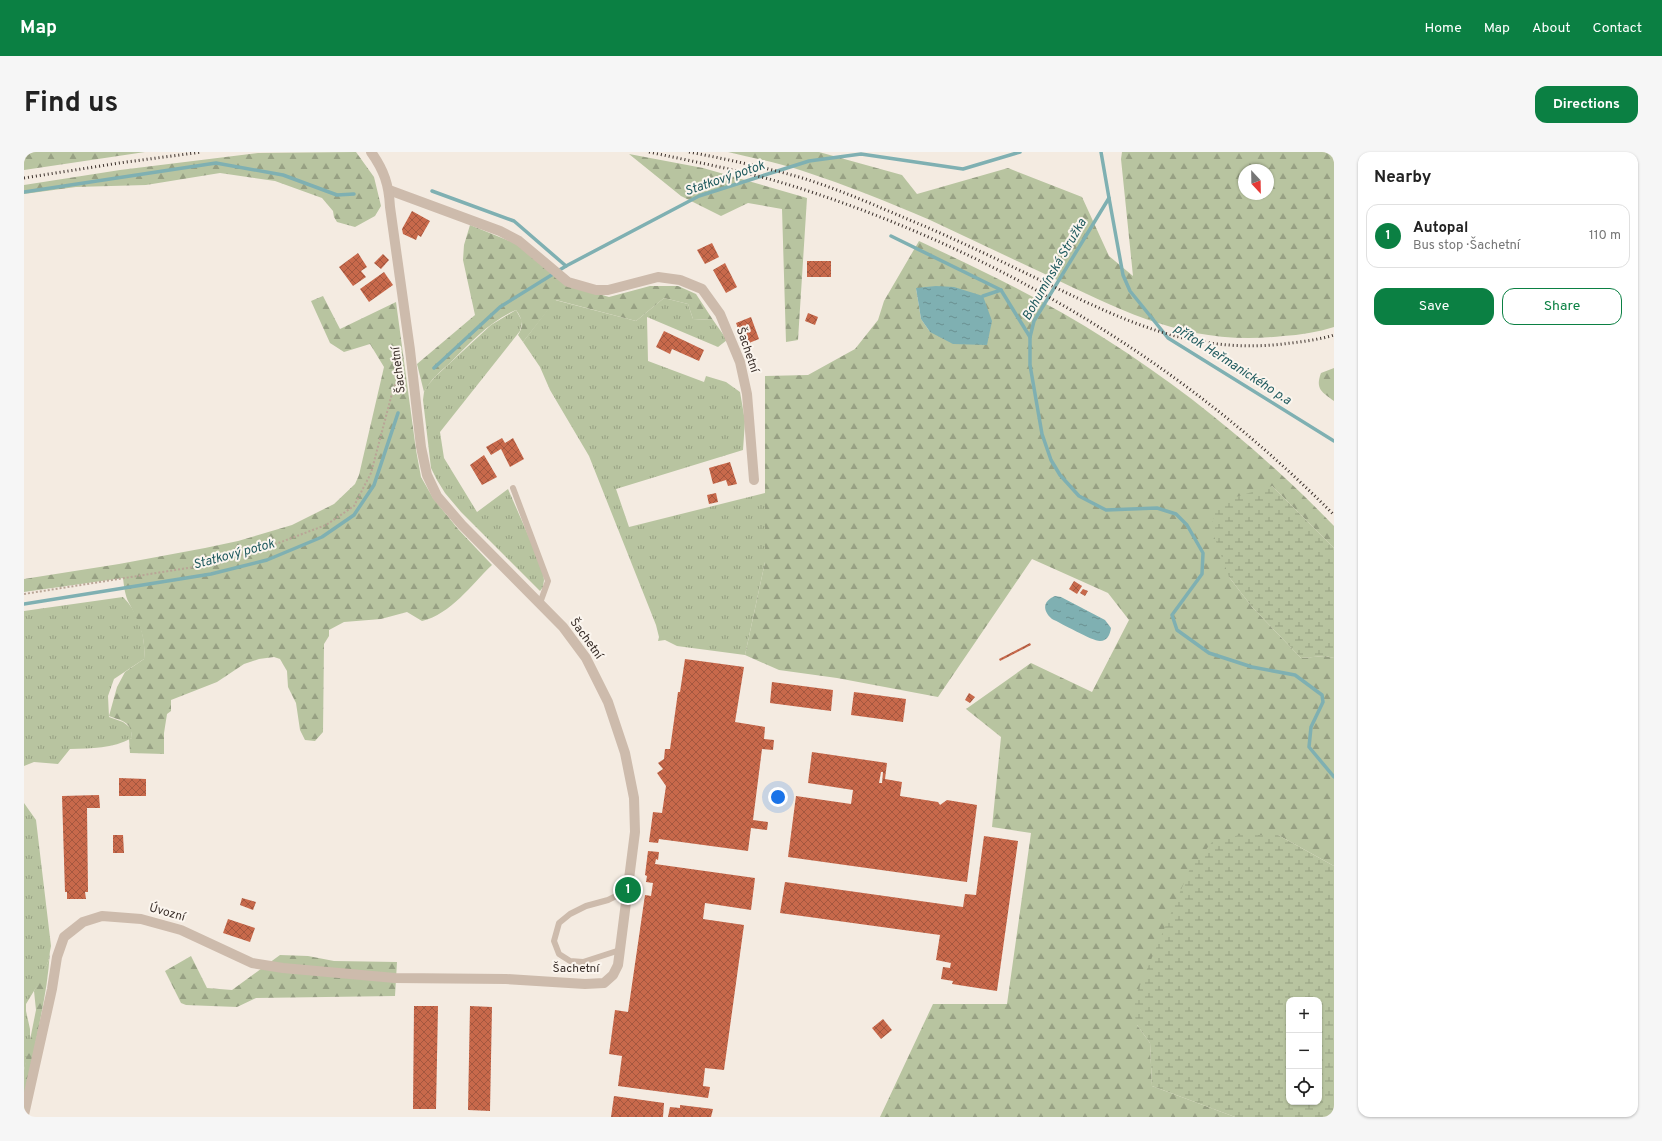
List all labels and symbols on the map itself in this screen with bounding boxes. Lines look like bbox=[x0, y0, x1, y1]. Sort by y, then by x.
water label: Statkový potok bbox=[683, 158, 767, 200]
north arrow bbox=[1238, 164, 1274, 200]
water label: Bohumínská Stružka bbox=[1019, 216, 1091, 324]
water label: přítok Heřmanického p.a bbox=[1170, 321, 1294, 409]
street label: Šachetní bbox=[732, 325, 762, 376]
street label: Šachetní bbox=[388, 345, 410, 394]
water label: Statkový potok bbox=[192, 536, 277, 574]
street label: Šachetní bbox=[566, 615, 607, 663]
your location bbox=[768, 787, 788, 807]
pin: 1 bbox=[615, 875, 641, 905]
street label: Úvozní bbox=[147, 900, 188, 926]
street label: Šachetní bbox=[553, 961, 600, 977]

